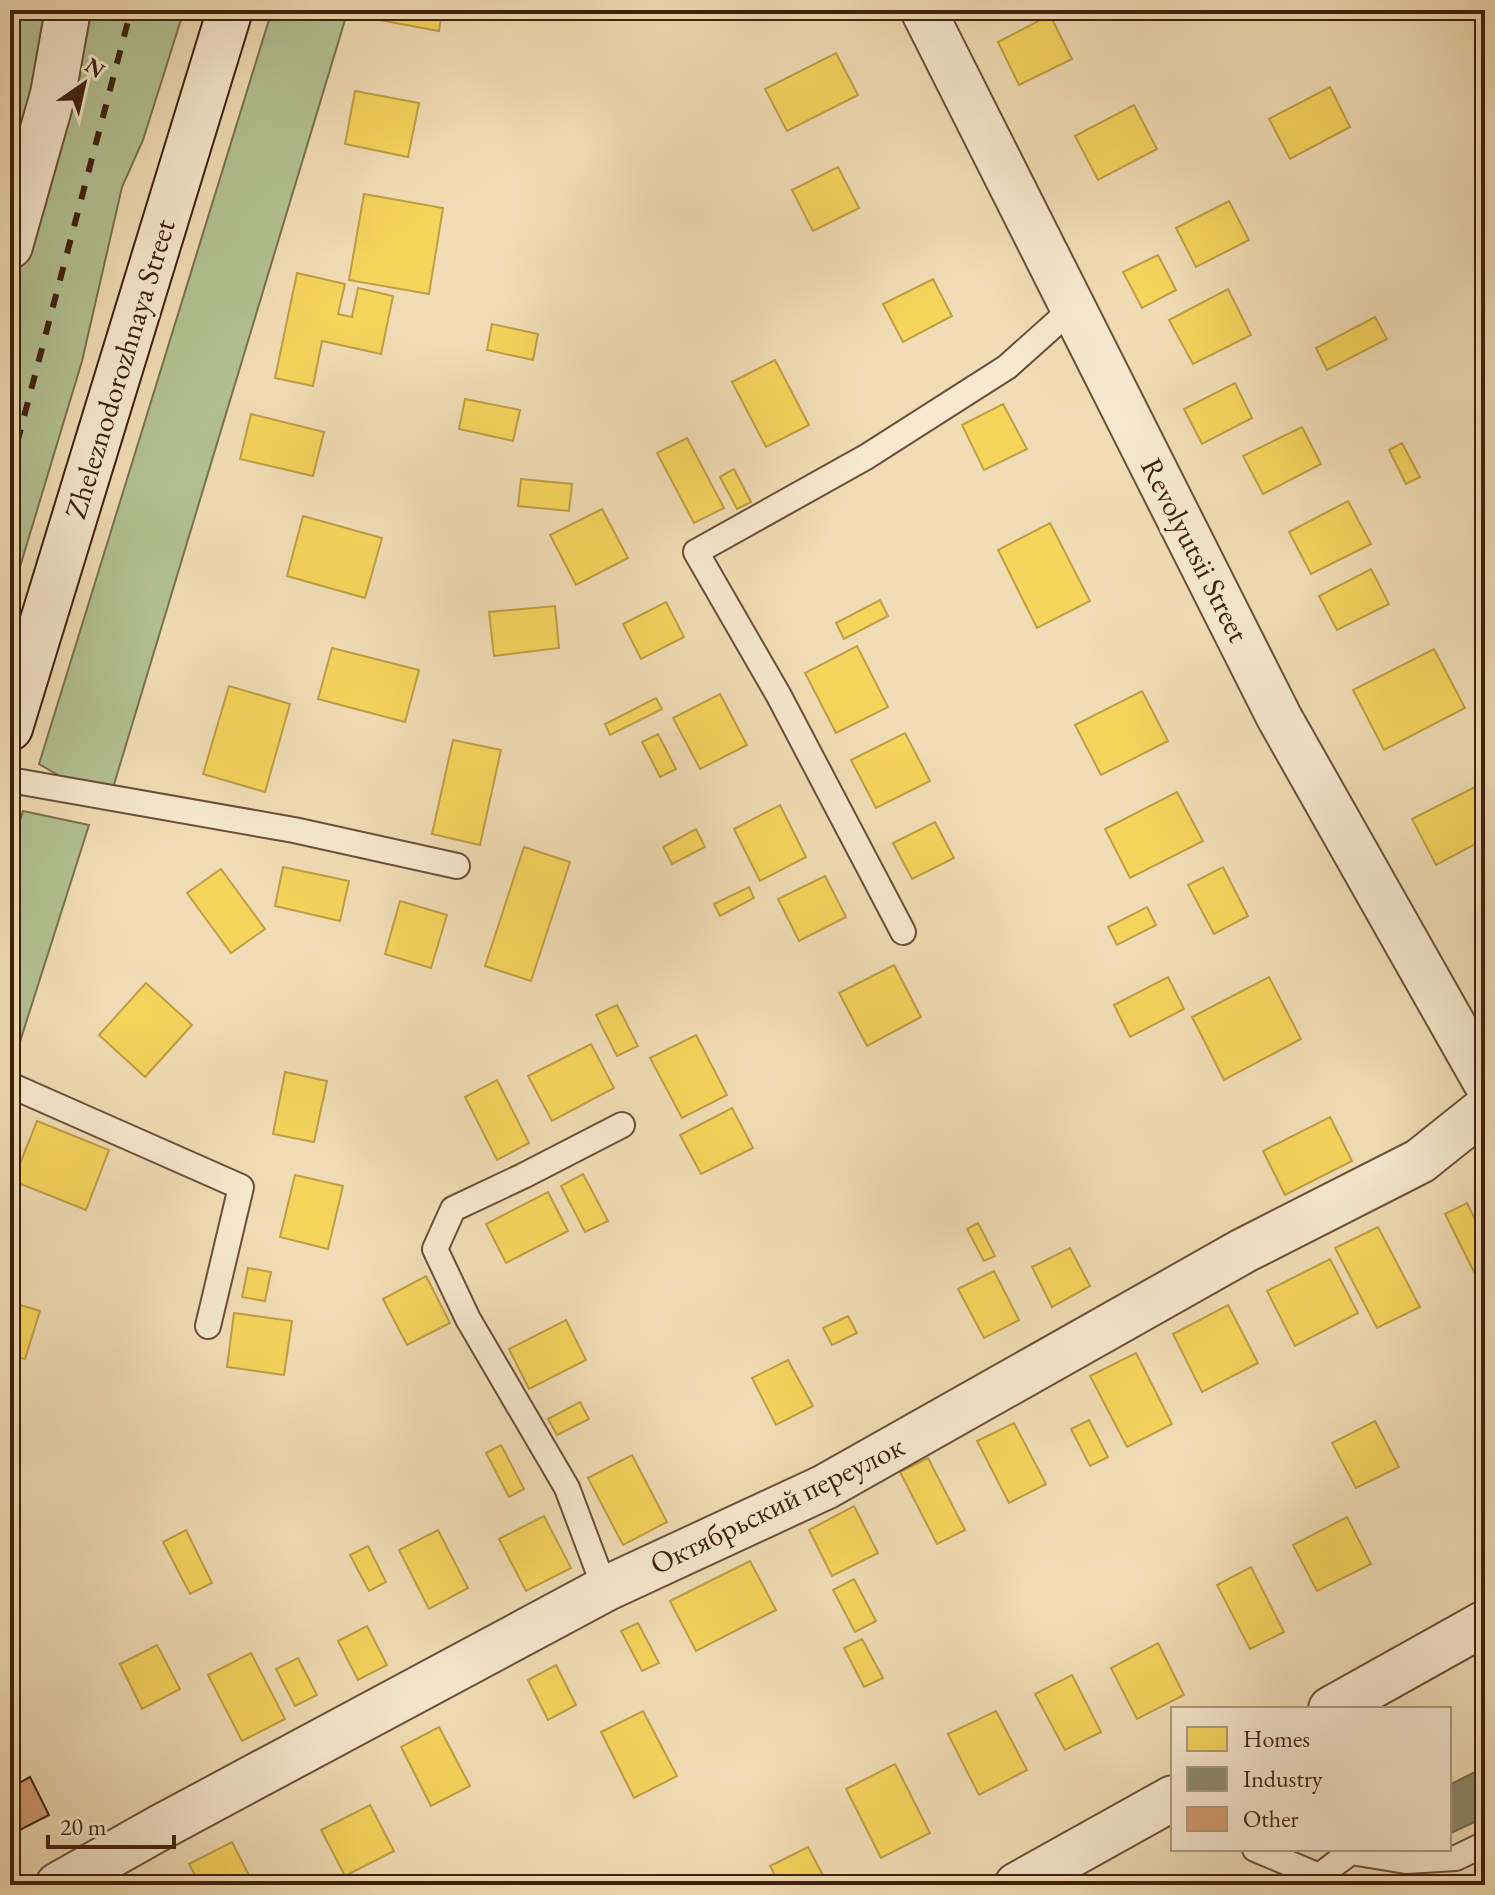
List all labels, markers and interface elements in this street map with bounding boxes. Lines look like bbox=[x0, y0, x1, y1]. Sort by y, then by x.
north arrow bbox=[44, 44, 124, 124]
text: N bbox=[79, 51, 111, 85]
street label: Zheleznodorozhnaya Street bbox=[55, 214, 184, 523]
street label: Revolyutsii Street bbox=[1132, 451, 1259, 649]
street label: Октябрьский переулок bbox=[643, 1426, 910, 1583]
legend bbox=[1171, 1707, 1451, 1851]
text: Homes bbox=[1243, 1723, 1310, 1754]
text: Industry bbox=[1243, 1763, 1323, 1794]
scale bar bbox=[48, 1799, 174, 1849]
text: Other bbox=[1243, 1803, 1299, 1834]
text: 20 m bbox=[60, 1811, 107, 1842]

